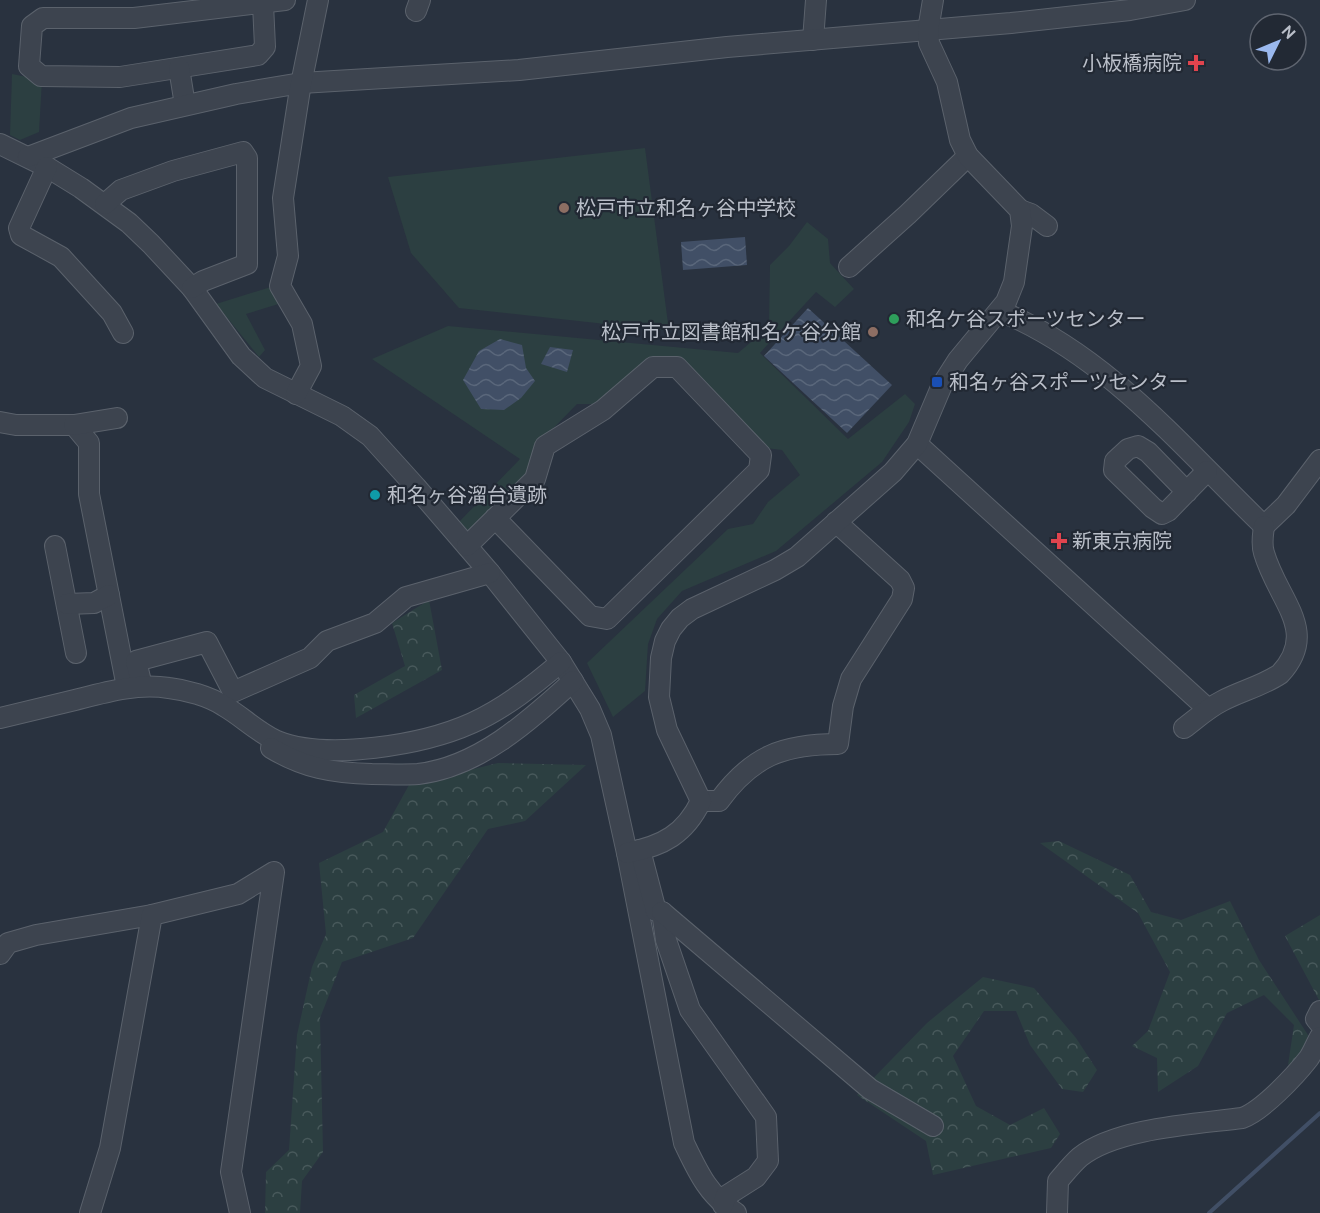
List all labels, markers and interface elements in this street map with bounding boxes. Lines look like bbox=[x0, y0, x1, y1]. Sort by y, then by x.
north arrow bbox=[1248, 12, 1308, 72]
text: N bbox=[1278, 21, 1300, 42]
place label: 小板橋病院 bbox=[1082, 51, 1182, 74]
marker: 小板橋病院 bbox=[1187, 54, 1205, 72]
place label: 松戸市立和名ヶ谷中学校 bbox=[576, 196, 796, 219]
marker: 松戸市立和名ヶ谷中学校 bbox=[557, 201, 571, 215]
place label: 和名ケ谷スポーツセンター bbox=[906, 307, 1146, 330]
marker: 和名ケ谷スポーツセンター bbox=[887, 312, 901, 326]
place label: 松戸市立図書館和名ケ谷分館 bbox=[601, 320, 861, 343]
marker: 松戸市立図書館和名ケ谷分館 bbox=[866, 325, 880, 339]
place label: 和名ヶ谷スポーツセンター bbox=[949, 370, 1189, 393]
marker: 和名ヶ谷スポーツセンター bbox=[930, 375, 944, 389]
place label: 和名ヶ谷溜台遺跡 bbox=[387, 483, 547, 506]
marker: 和名ヶ谷溜台遺跡 bbox=[368, 488, 382, 502]
place label: 新東京病院 bbox=[1072, 529, 1172, 552]
marker: 新東京病院 bbox=[1050, 532, 1068, 550]

